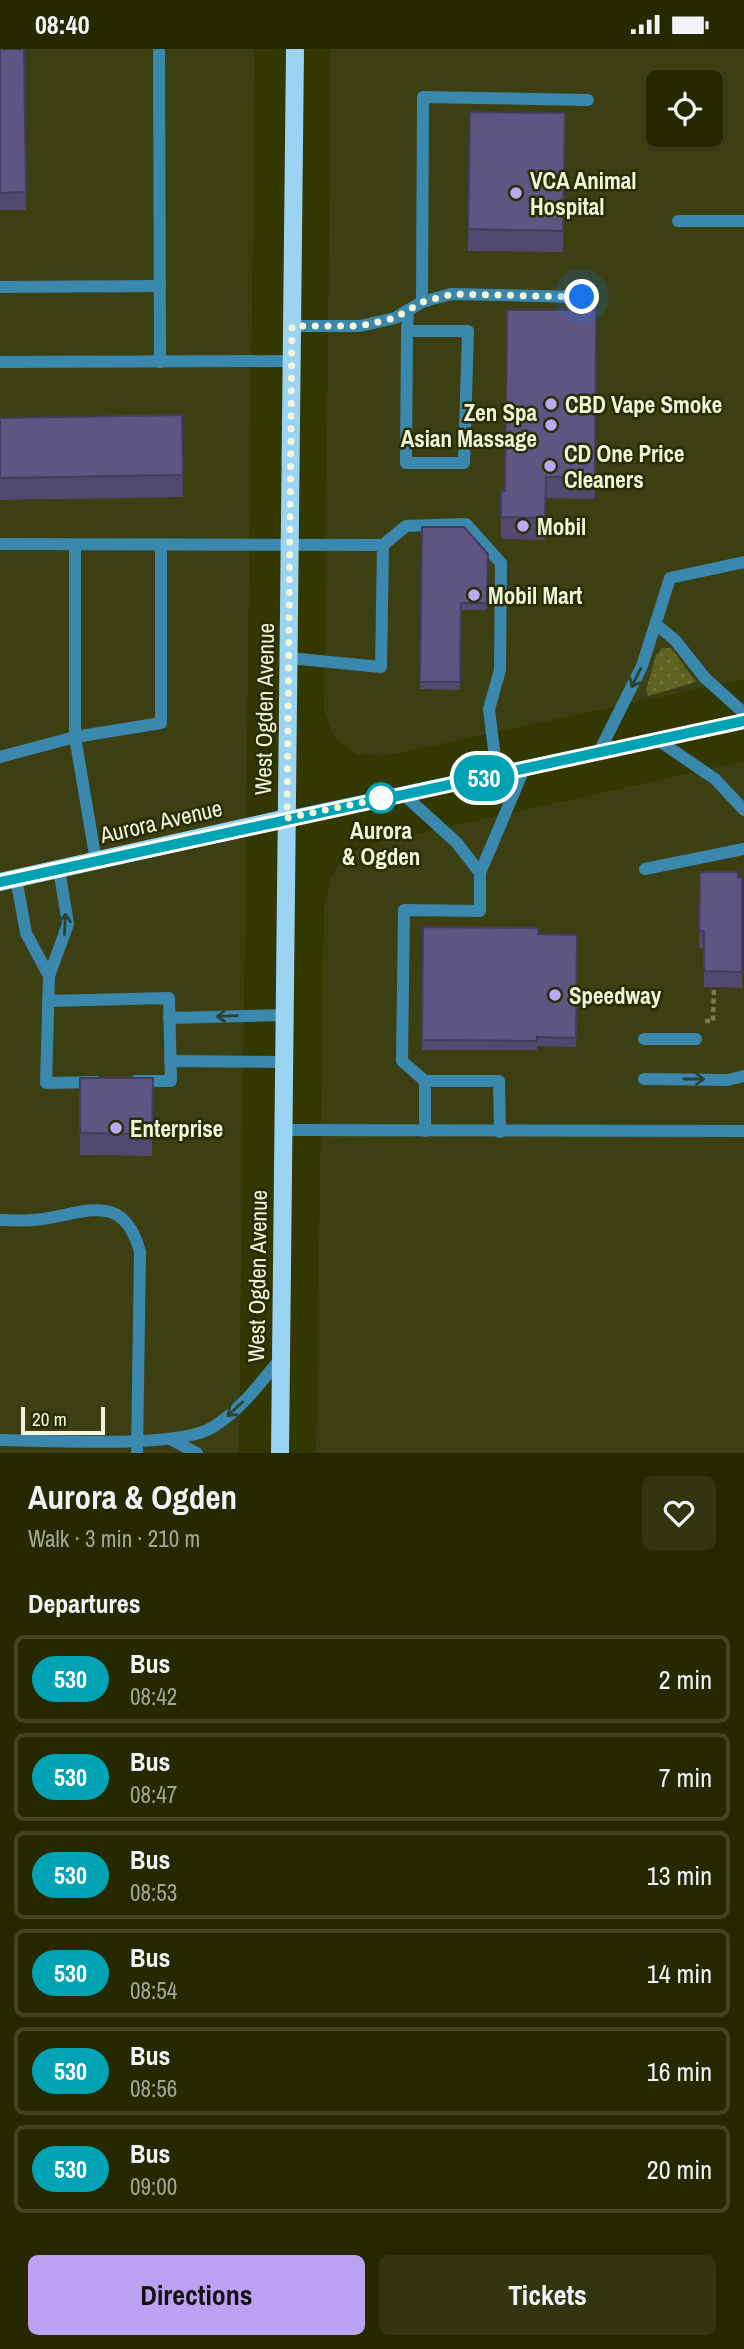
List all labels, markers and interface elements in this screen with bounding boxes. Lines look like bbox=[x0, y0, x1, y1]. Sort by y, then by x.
text: 08:40 bbox=[35, 7, 90, 42]
map controls bbox=[646, 70, 723, 147]
button: locate bbox=[646, 70, 723, 147]
place label: VCA Animal Hospital bbox=[530, 165, 637, 222]
marker: VCA Animal Hospital bbox=[508, 185, 524, 201]
your location bbox=[564, 279, 599, 314]
place label: CBD Vape Smoke bbox=[565, 389, 722, 420]
marker: CBD Vape Smoke bbox=[543, 396, 559, 412]
place label: Zen Spa Asian Massage bbox=[401, 397, 538, 454]
marker: Zen Spa Asian Massage bbox=[543, 417, 559, 433]
place label: CD One Price Cleaners bbox=[564, 438, 685, 495]
marker: CD One Price Cleaners bbox=[542, 458, 558, 474]
place label: Mobil bbox=[537, 511, 586, 542]
marker: Mobil bbox=[515, 518, 531, 534]
place label: Mobil Mart bbox=[488, 580, 582, 611]
marker: Mobil Mart bbox=[466, 587, 482, 603]
street label: West Ogden Avenue bbox=[247, 623, 281, 795]
one-way arrow bbox=[629, 667, 643, 688]
line badge: 530 bbox=[444, 755, 524, 801]
text: 530 bbox=[468, 762, 500, 794]
marker: Aurora & Ogden bbox=[366, 783, 396, 813]
street label: Aurora Avenue bbox=[96, 792, 225, 850]
place label: Aurora & Ogden bbox=[342, 815, 420, 872]
one-way arrow bbox=[59, 913, 72, 936]
place label: Speedway bbox=[569, 980, 662, 1011]
marker: Speedway bbox=[547, 987, 563, 1003]
one-way arrow bbox=[215, 1010, 238, 1023]
one-way arrow bbox=[682, 1073, 705, 1086]
place label: Enterprise bbox=[130, 1113, 223, 1144]
marker: Enterprise bbox=[108, 1120, 124, 1136]
street label: West Ogden Avenue bbox=[240, 1190, 274, 1362]
one-way arrow bbox=[226, 1401, 244, 1417]
scale bar bbox=[21, 1404, 105, 1436]
text: 20 m bbox=[32, 1406, 67, 1432]
text: Aurora & Ogden bbox=[28, 1475, 237, 1519]
button: heart bbox=[642, 1476, 716, 1550]
text: Walk · 3 min · 210 m bbox=[28, 1523, 200, 1554]
text: Departures bbox=[28, 1586, 141, 1621]
text: Bus bbox=[130, 1646, 170, 1681]
text: 2 min bbox=[659, 1662, 712, 1697]
text: 530 bbox=[54, 1663, 87, 1695]
text: 08:42 bbox=[130, 1681, 177, 1712]
text: Bus bbox=[130, 1744, 170, 1779]
text: 7 min bbox=[659, 1760, 712, 1795]
text: 530 bbox=[54, 1761, 87, 1793]
text: 08:47 bbox=[130, 1779, 177, 1810]
text: Bus bbox=[130, 1842, 170, 1877]
text: 13 min bbox=[647, 1858, 712, 1893]
text: 530 bbox=[54, 1859, 87, 1891]
text: 08:53 bbox=[130, 1877, 177, 1908]
text: Bus bbox=[130, 1940, 170, 1975]
text: 14 min bbox=[647, 1956, 712, 1991]
text: 530 bbox=[54, 1957, 87, 1989]
text: 08:54 bbox=[130, 1975, 177, 2006]
text: Bus bbox=[130, 2038, 170, 2073]
text: 16 min bbox=[647, 2054, 712, 2089]
text: 530 bbox=[54, 2055, 87, 2087]
text: 08:56 bbox=[130, 2073, 177, 2104]
text: Bus bbox=[130, 2136, 170, 2171]
text: 20 min bbox=[647, 2152, 712, 2187]
text: 530 bbox=[54, 2153, 87, 2185]
text: 09:00 bbox=[130, 2171, 177, 2202]
button: Directions bbox=[28, 2255, 365, 2335]
button: Tickets bbox=[379, 2255, 716, 2335]

